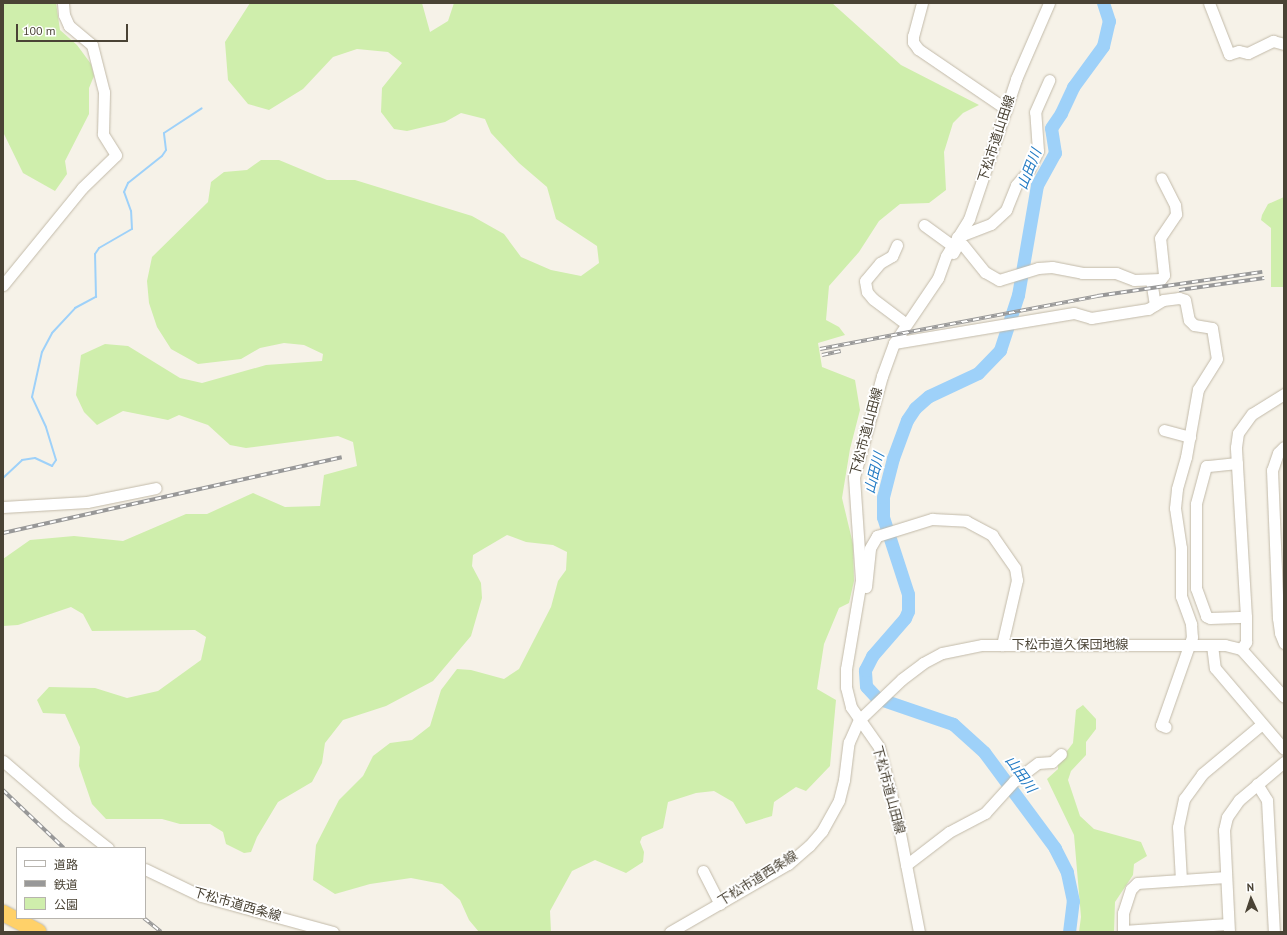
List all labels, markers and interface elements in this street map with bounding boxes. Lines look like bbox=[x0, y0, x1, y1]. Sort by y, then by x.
scale bar bbox=[18, 16, 130, 42]
text: 100 m bbox=[23, 23, 56, 38]
street label: 下松市道山田線 bbox=[976, 93, 1018, 185]
water label: 山田川 bbox=[1014, 146, 1044, 192]
street label: 下松市道山田線 bbox=[848, 386, 886, 478]
water label: 山田川 bbox=[861, 451, 887, 495]
street label: 下松市道久保団地線 bbox=[1012, 637, 1128, 653]
street label: 下松市道山田線 bbox=[869, 744, 907, 836]
water label: 山田川 bbox=[1002, 752, 1040, 796]
legend bbox=[16, 847, 146, 919]
street label: 下松市道西条線 bbox=[715, 848, 801, 910]
text: 道路 bbox=[54, 857, 78, 872]
text: 鉄道 bbox=[54, 877, 78, 892]
north arrow bbox=[1231, 879, 1271, 919]
text: N bbox=[1246, 880, 1254, 894]
street label: 下松市道西条線 bbox=[191, 885, 283, 925]
text: 公園 bbox=[54, 897, 78, 912]

